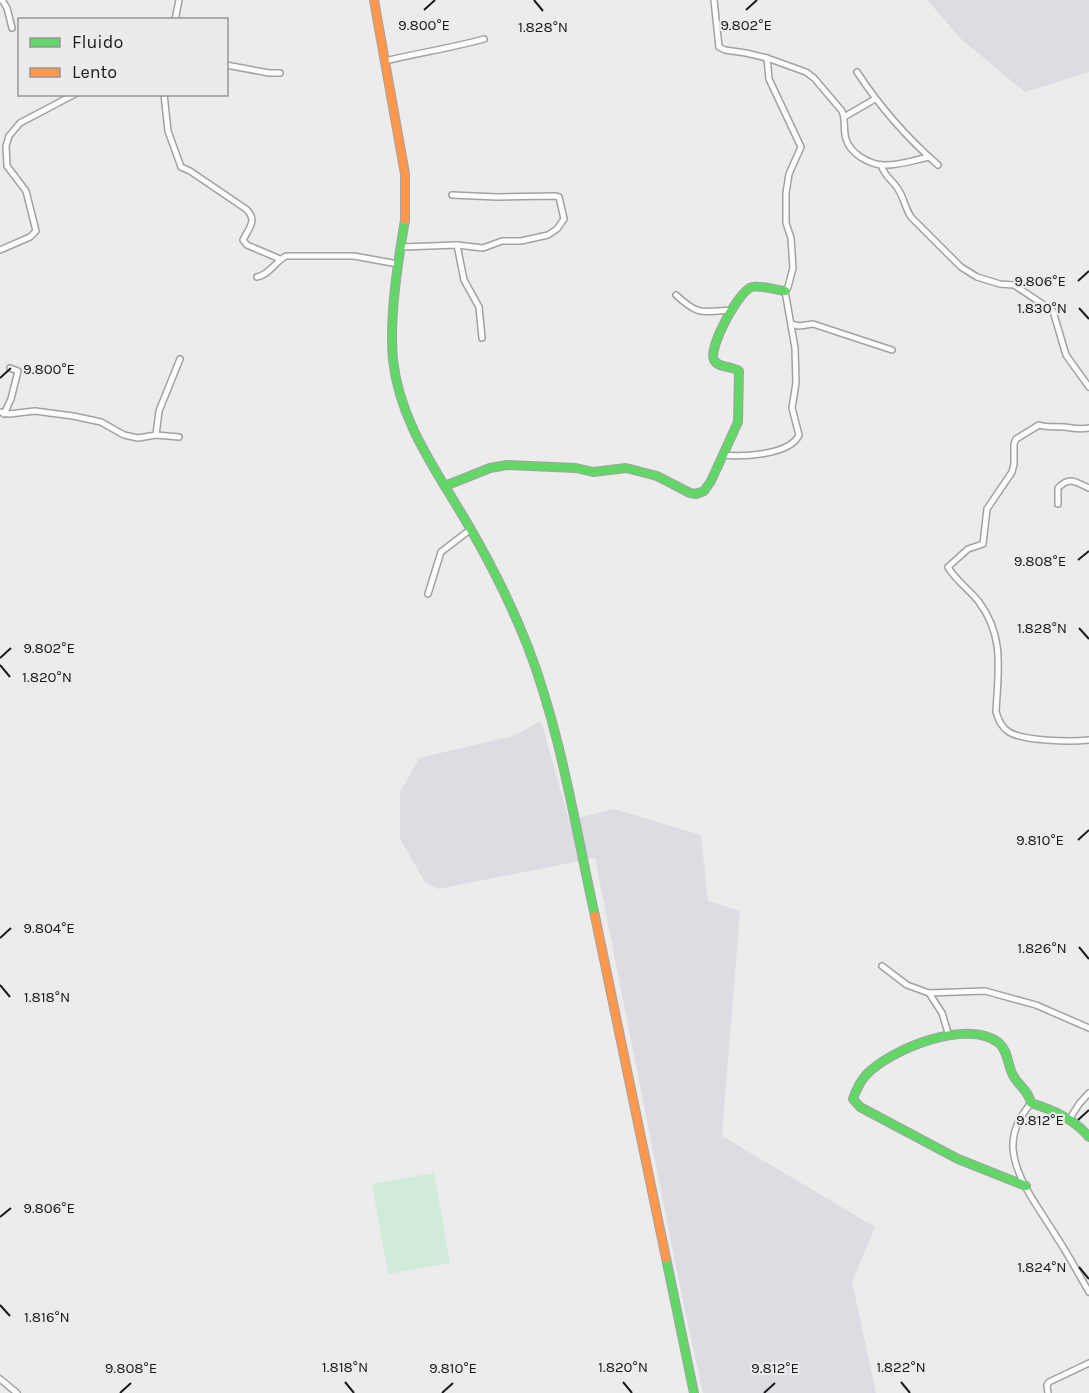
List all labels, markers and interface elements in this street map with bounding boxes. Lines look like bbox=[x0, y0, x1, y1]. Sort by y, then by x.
text: 9.800°E bbox=[398, 16, 450, 34]
text: 9.802°E bbox=[720, 16, 772, 34]
legend bbox=[18, 18, 228, 96]
text: 1.828°N bbox=[518, 18, 568, 36]
text: Fluido bbox=[72, 31, 123, 53]
text: Lento bbox=[72, 61, 117, 83]
text: 9.806°E bbox=[1014, 272, 1066, 290]
text: 1.830°N bbox=[1017, 299, 1067, 317]
text: 9.800°E bbox=[23, 360, 75, 378]
text: 9.808°E bbox=[1014, 552, 1066, 570]
text: 1.828°N bbox=[1017, 619, 1067, 637]
text: 9.802°E bbox=[23, 639, 75, 657]
text: 1.820°N bbox=[22, 668, 72, 686]
text: 9.810°E bbox=[1016, 831, 1064, 849]
text: 9.804°E bbox=[23, 919, 75, 937]
text: 1.826°N bbox=[1017, 939, 1067, 957]
text: 1.818°N bbox=[24, 988, 70, 1006]
text: 9.812°E bbox=[1016, 1111, 1064, 1129]
text: 9.806°E bbox=[23, 1199, 75, 1217]
text: 1.824°N bbox=[1017, 1258, 1067, 1276]
text: 1.816°N bbox=[24, 1308, 70, 1326]
text: 1.818°N bbox=[322, 1358, 368, 1376]
text: 1.820°N bbox=[598, 1358, 648, 1376]
text: 1.822°N bbox=[876, 1358, 926, 1376]
text: 9.808°E bbox=[105, 1359, 157, 1377]
text: 9.810°E bbox=[429, 1359, 477, 1377]
text: 9.812°E bbox=[751, 1359, 799, 1377]

